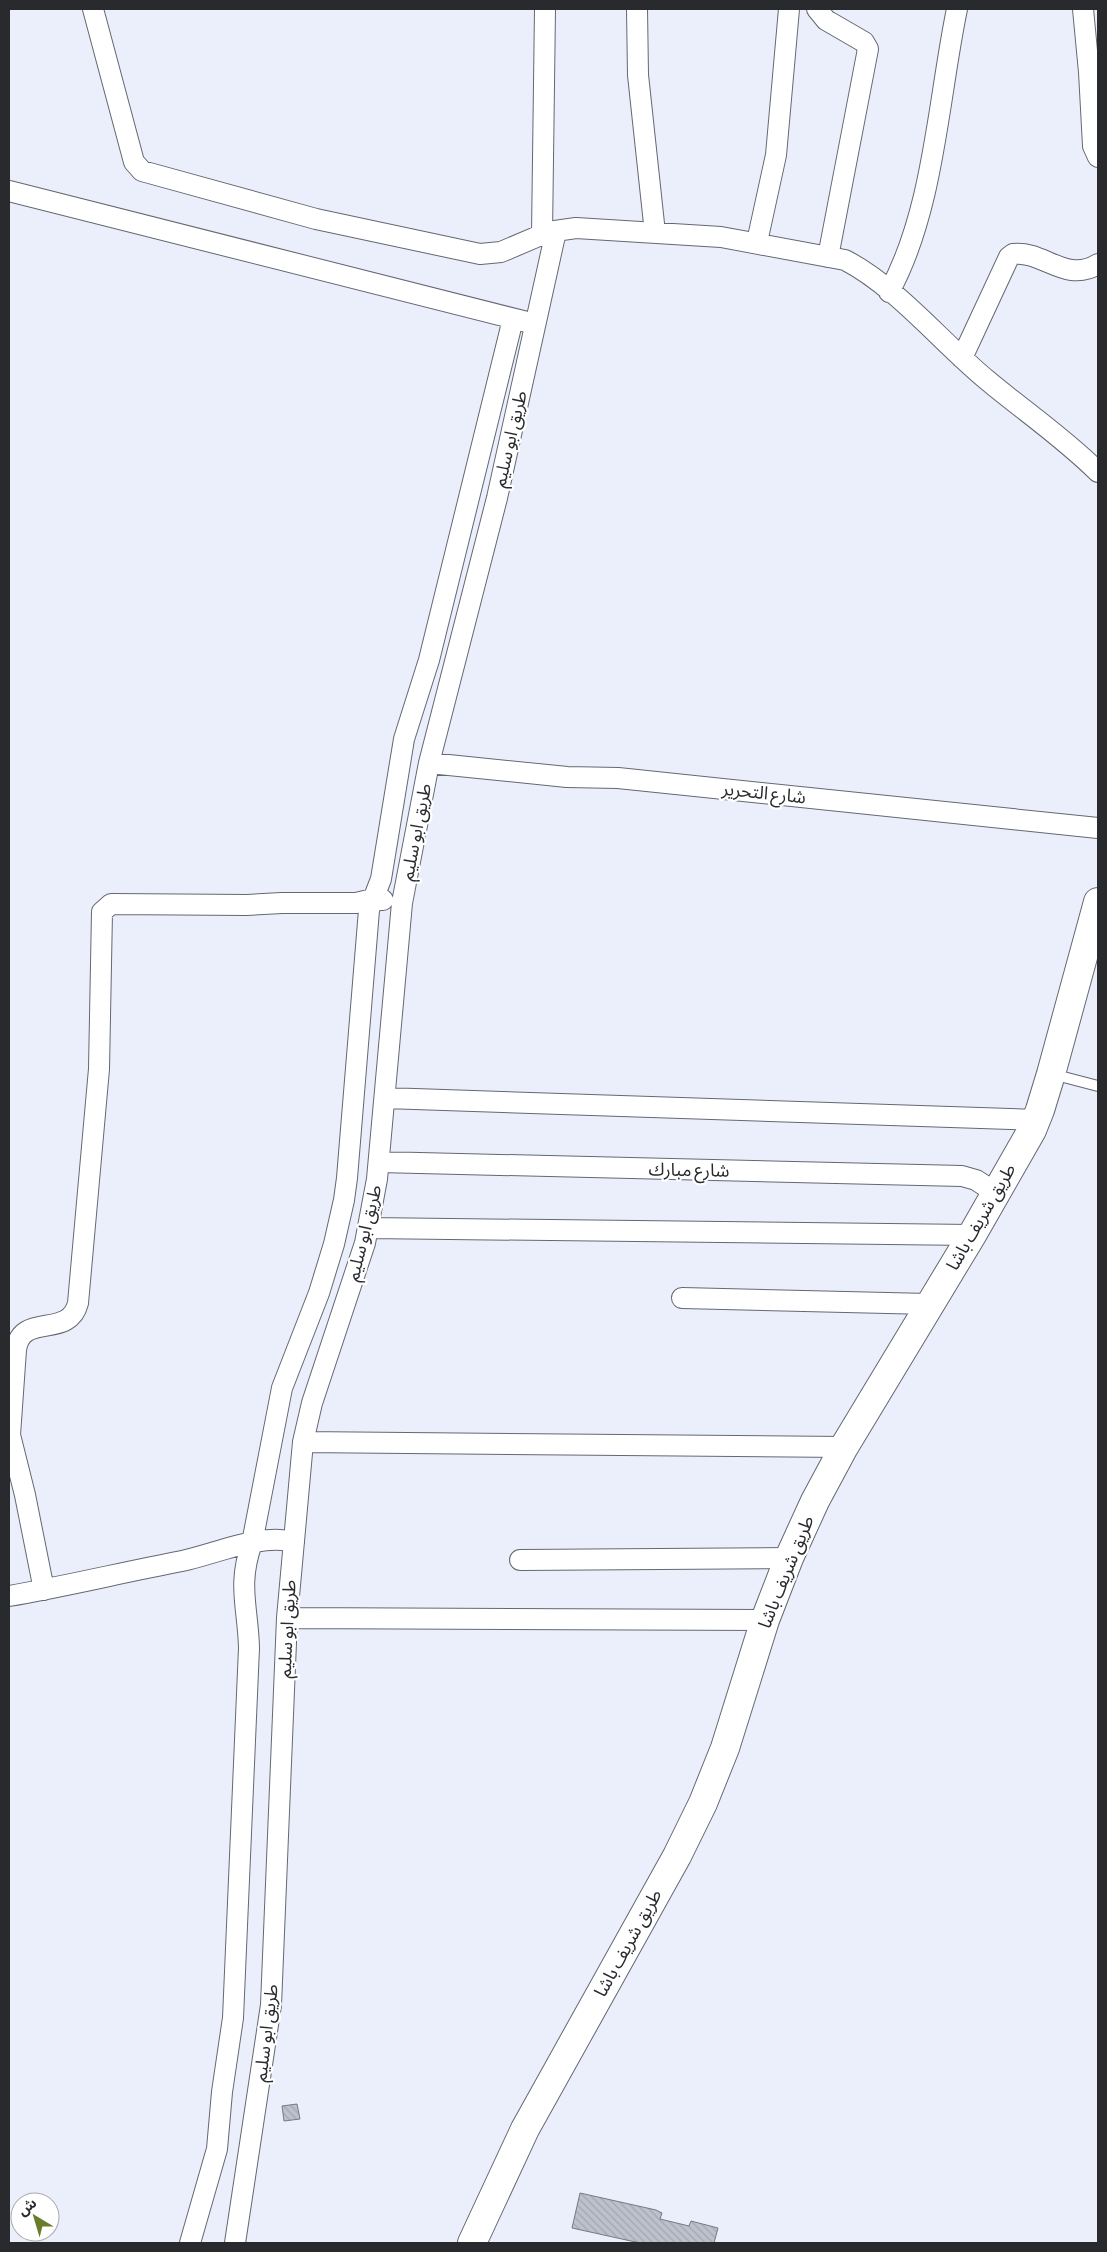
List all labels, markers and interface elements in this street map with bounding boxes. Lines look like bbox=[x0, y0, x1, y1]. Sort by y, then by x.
street label: طريق ابو سليم bbox=[489, 389, 534, 490]
street label: شارع التحرير bbox=[720, 779, 807, 811]
street label: طريق ابو سليم bbox=[397, 782, 438, 883]
street label: شارع مبارك bbox=[648, 1159, 730, 1185]
street label: طريق شريف باشا bbox=[942, 1160, 1020, 1274]
street label: طريق ابو سليم bbox=[342, 1183, 389, 1284]
street label: طريق شريف باشا bbox=[754, 1513, 819, 1632]
street label: طريق ابو سليم bbox=[274, 1579, 303, 1679]
street label: طريق شريف باشا bbox=[590, 1886, 667, 2001]
street label: طريق ابو سليم bbox=[250, 1983, 285, 2083]
north arrow bbox=[10, 2192, 60, 2242]
text: ش bbox=[15, 2195, 40, 2220]

